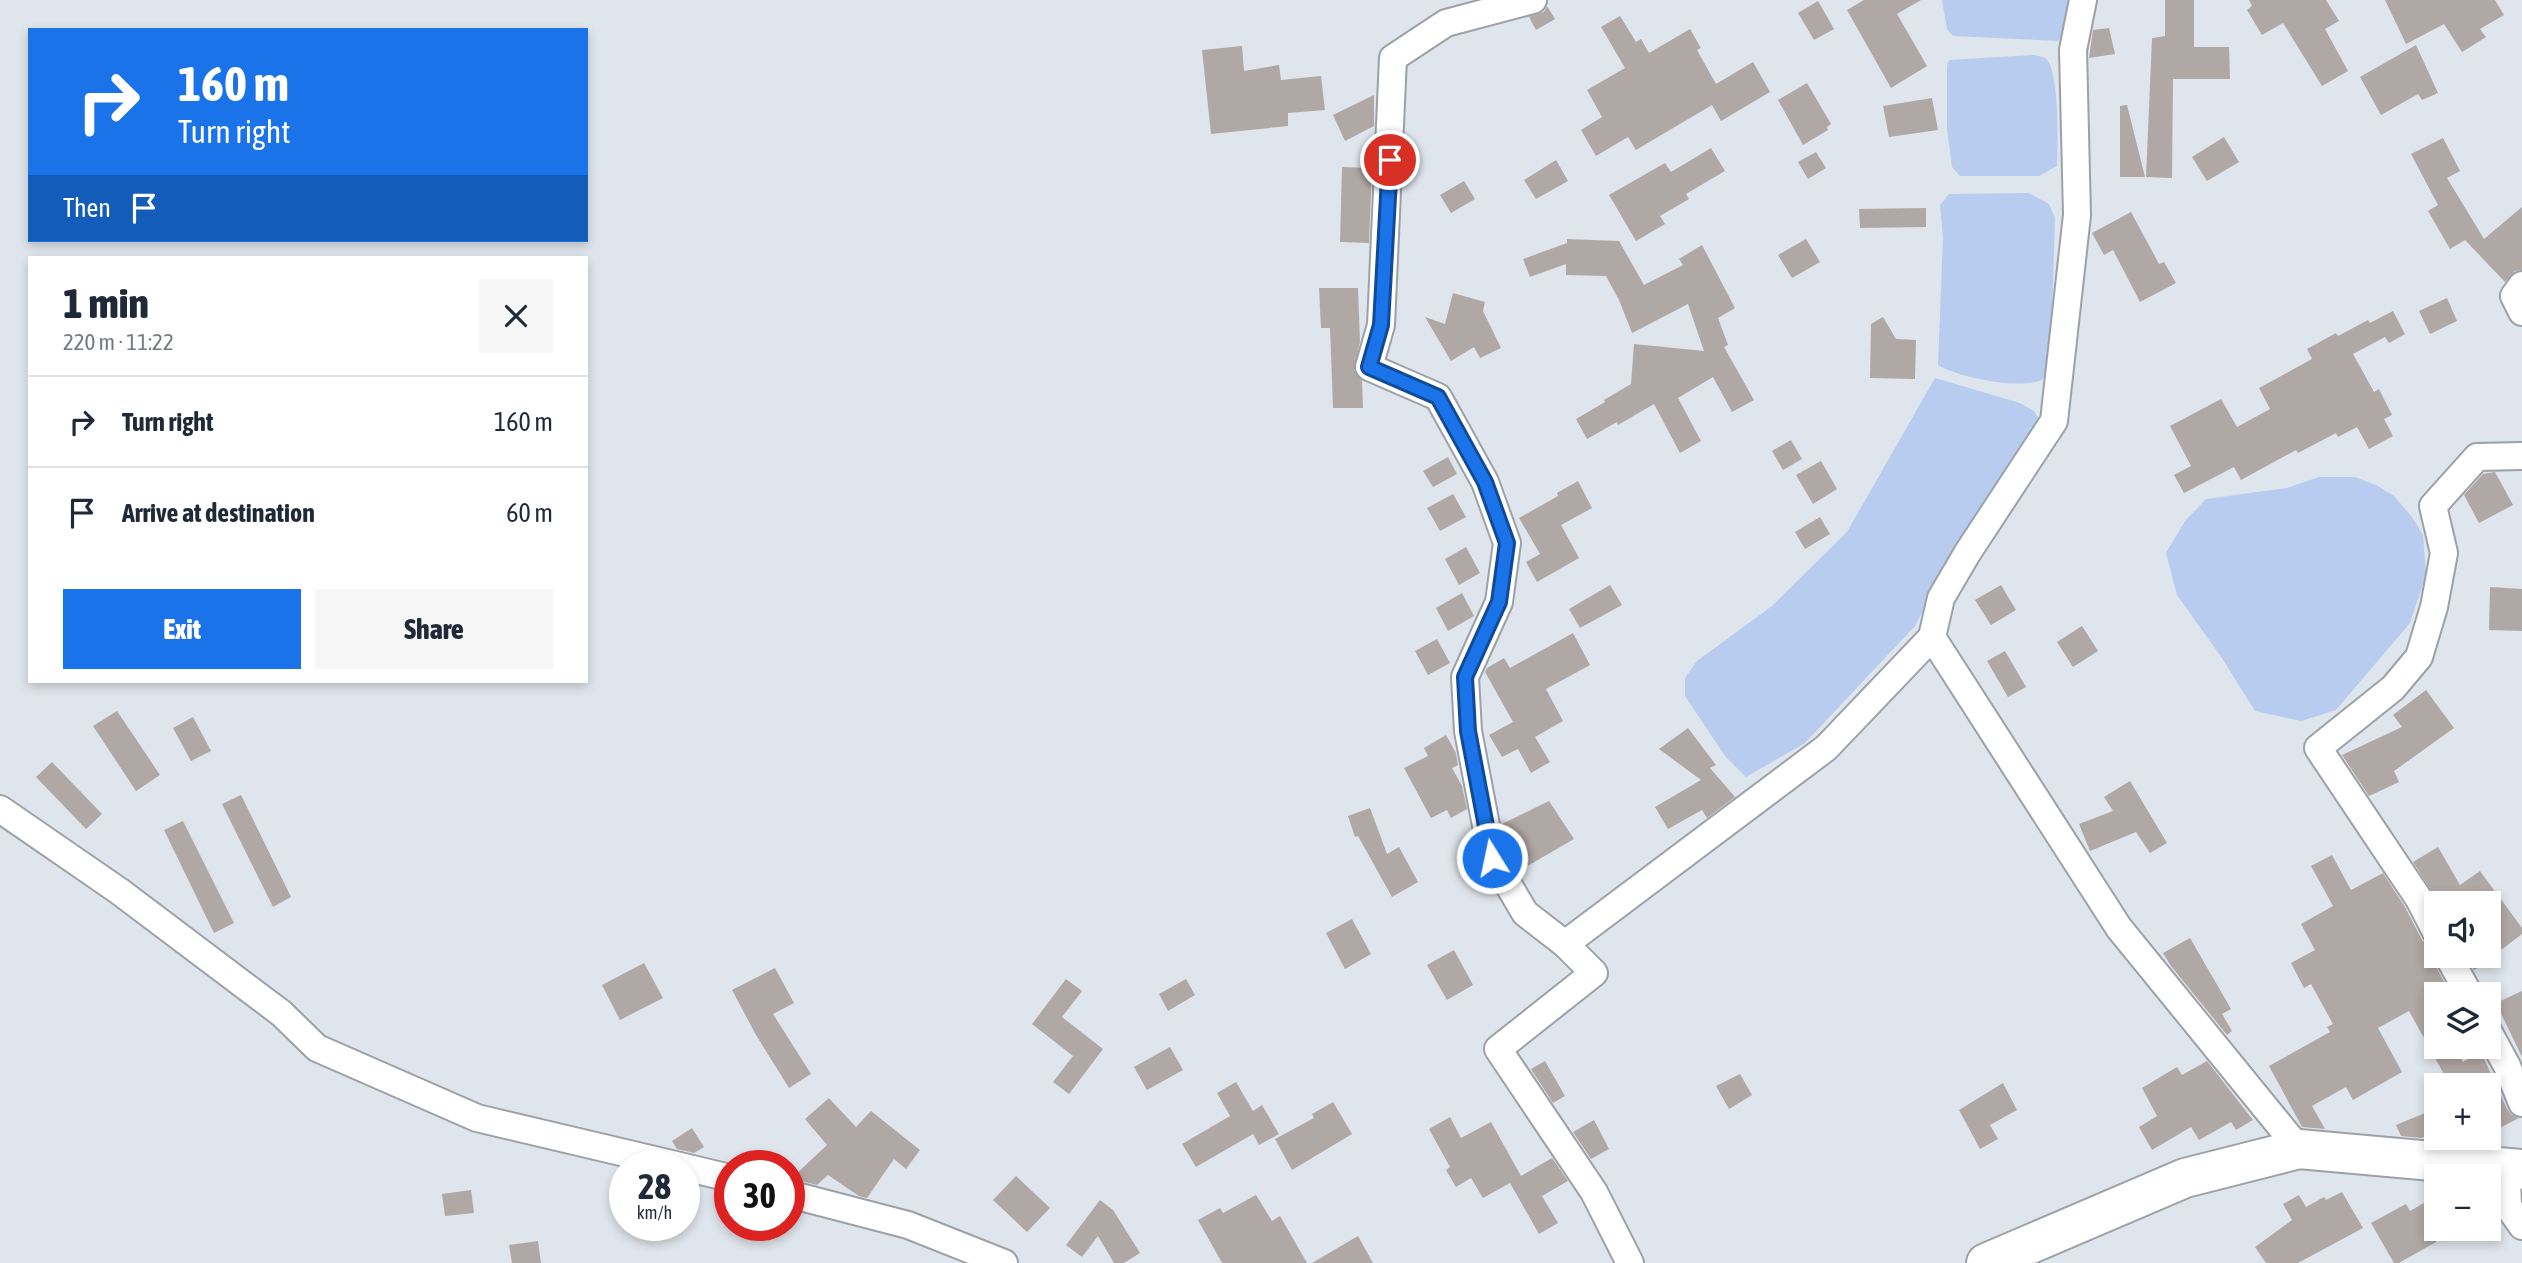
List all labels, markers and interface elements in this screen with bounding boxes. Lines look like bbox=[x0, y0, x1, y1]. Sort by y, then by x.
text: 160 m bbox=[178, 55, 289, 111]
icon: right bbox=[63, 56, 154, 147]
text: Turn right bbox=[178, 113, 291, 150]
pin bbox=[1360, 130, 1420, 190]
icon: arrive bbox=[1371, 141, 1409, 179]
icon: arrive bbox=[125, 189, 163, 227]
text: Then bbox=[63, 193, 111, 223]
text: 1 min bbox=[63, 279, 149, 327]
button: close bbox=[479, 279, 553, 353]
text: 220 m · 11:22 bbox=[63, 329, 174, 355]
icon: right bbox=[63, 403, 101, 441]
text: Turn right bbox=[122, 407, 213, 437]
text: 160 m bbox=[494, 407, 553, 437]
icon: arrive bbox=[63, 494, 101, 532]
text: Arrive at destination bbox=[122, 498, 315, 528]
text: 60 m bbox=[506, 498, 553, 528]
button: Exit bbox=[63, 589, 301, 669]
button: Share bbox=[315, 589, 553, 669]
position arrow bbox=[1455, 821, 1529, 895]
map controls bbox=[2424, 891, 2501, 1241]
button: sound bbox=[2424, 891, 2501, 968]
button: layers bbox=[2424, 982, 2501, 1059]
button: + bbox=[2424, 1073, 2501, 1150]
speed limit sign: 30 bbox=[714, 1150, 805, 1241]
button: − bbox=[2424, 1164, 2501, 1241]
text: 28 bbox=[638, 1166, 671, 1206]
text: km/h bbox=[637, 1202, 672, 1223]

